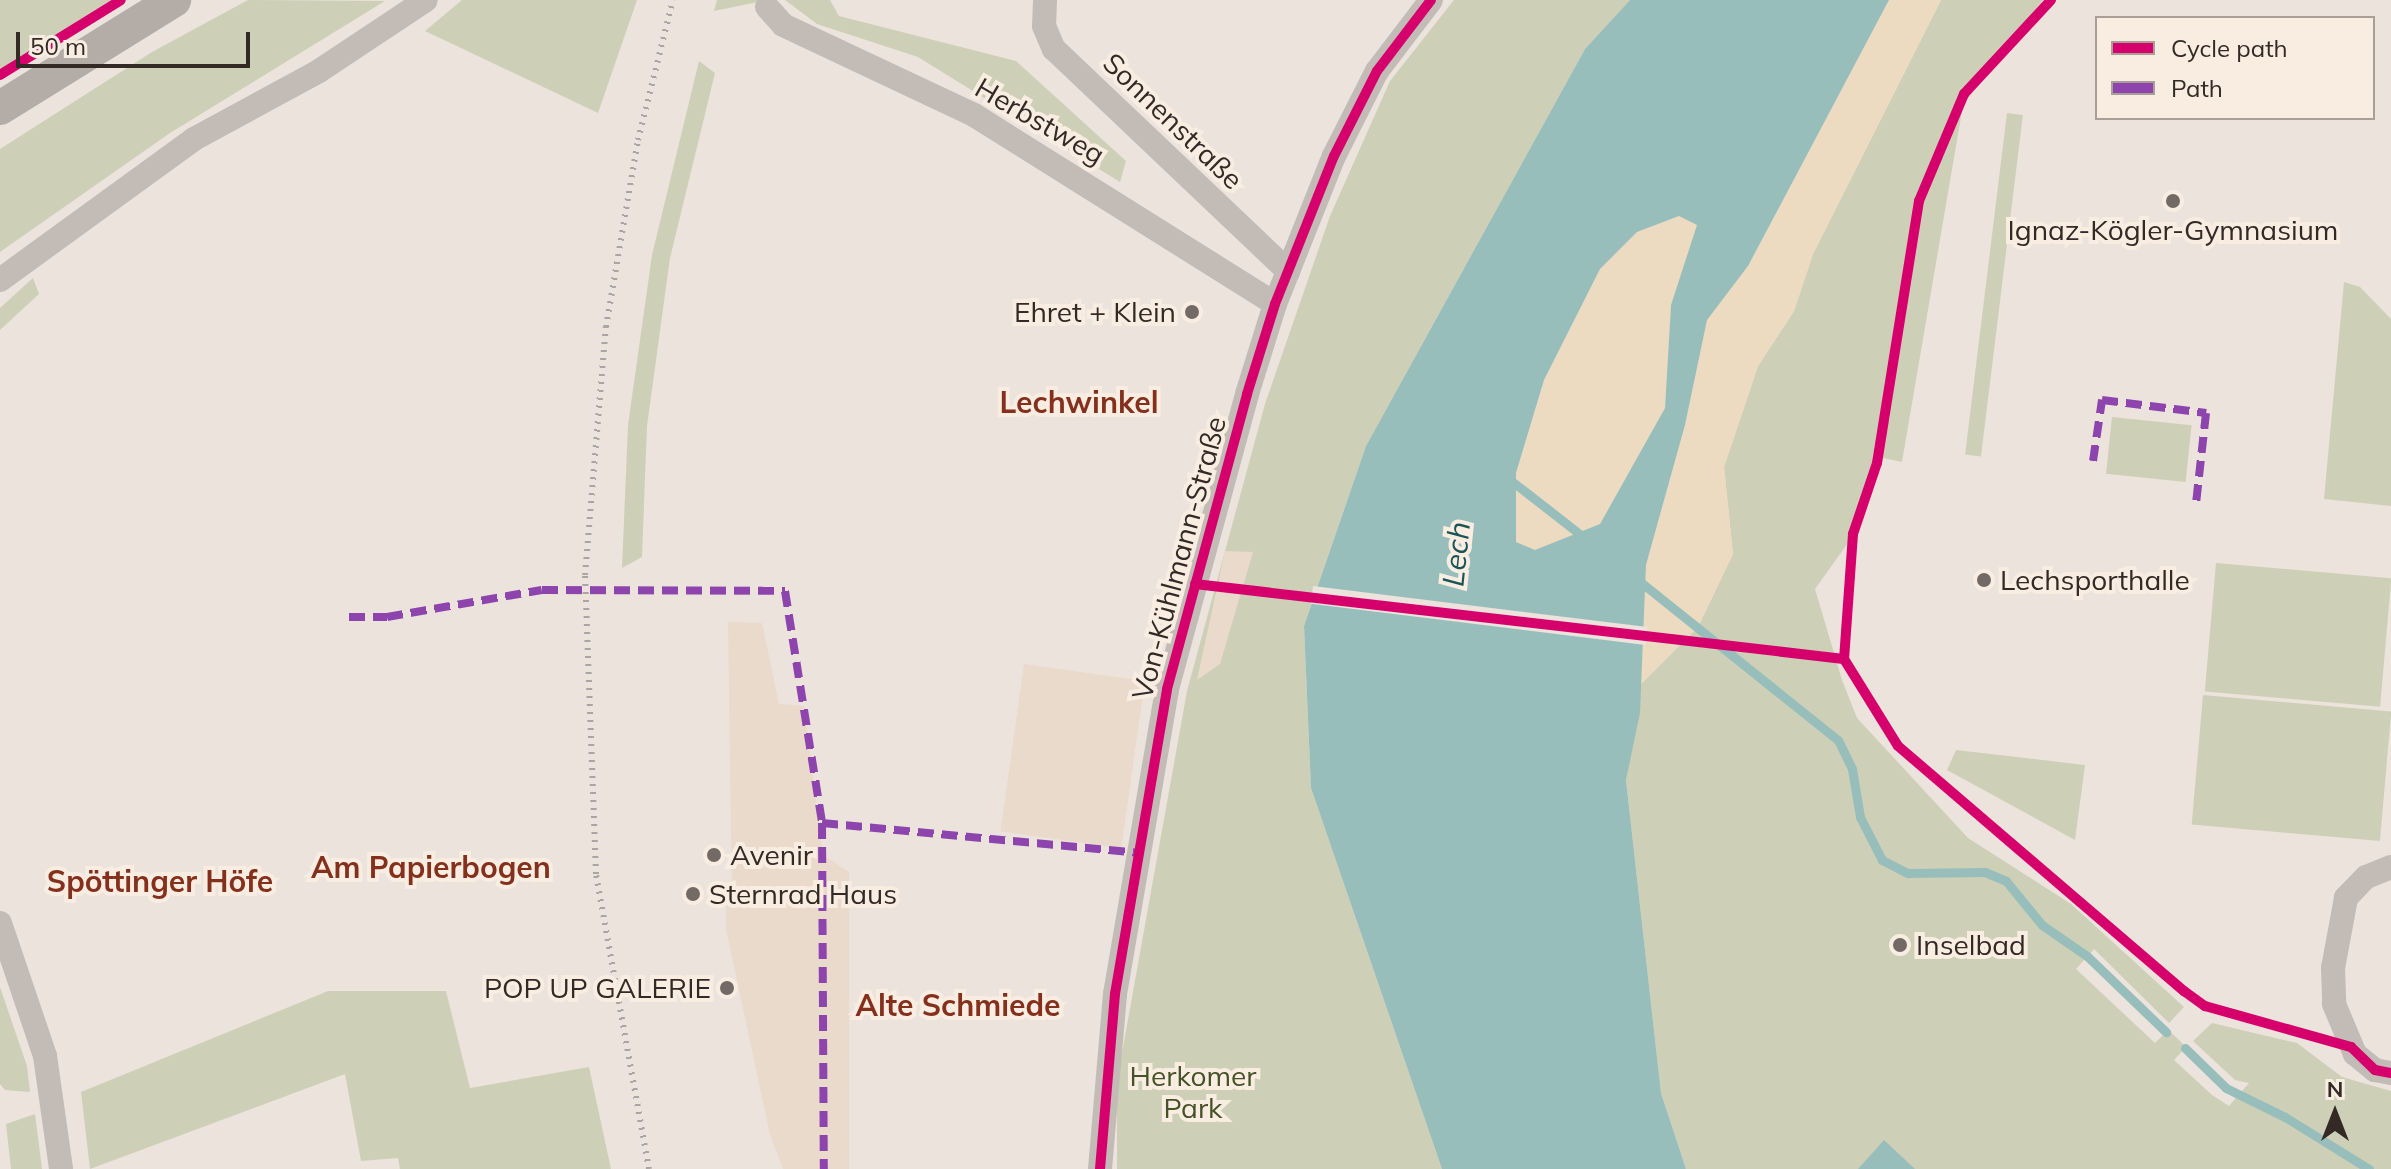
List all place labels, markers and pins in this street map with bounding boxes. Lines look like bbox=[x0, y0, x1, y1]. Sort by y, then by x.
marker: Ignaz-Kögler-Gymnasium bbox=[2164, 192, 2182, 210]
place label: Ignaz-Kögler-Gymnasium bbox=[2008, 213, 2338, 247]
place label: Ehret + Klein bbox=[1014, 295, 1176, 329]
marker: Ehret + Klein bbox=[1183, 303, 1201, 321]
place label: Lechsporthalle bbox=[2000, 563, 2190, 597]
marker: Lechsporthalle bbox=[1975, 571, 1993, 589]
place label: Avenir bbox=[730, 838, 813, 872]
marker: Avenir bbox=[705, 846, 723, 864]
place label: Sternrad Haus bbox=[709, 877, 897, 911]
marker: Sternrad Haus bbox=[684, 885, 702, 903]
place label: Inselbad bbox=[1916, 928, 2026, 962]
marker: Inselbad bbox=[1891, 936, 1909, 954]
place label: POP UP GALERIE bbox=[484, 971, 711, 1005]
marker: POP UP GALERIE bbox=[718, 979, 736, 997]

